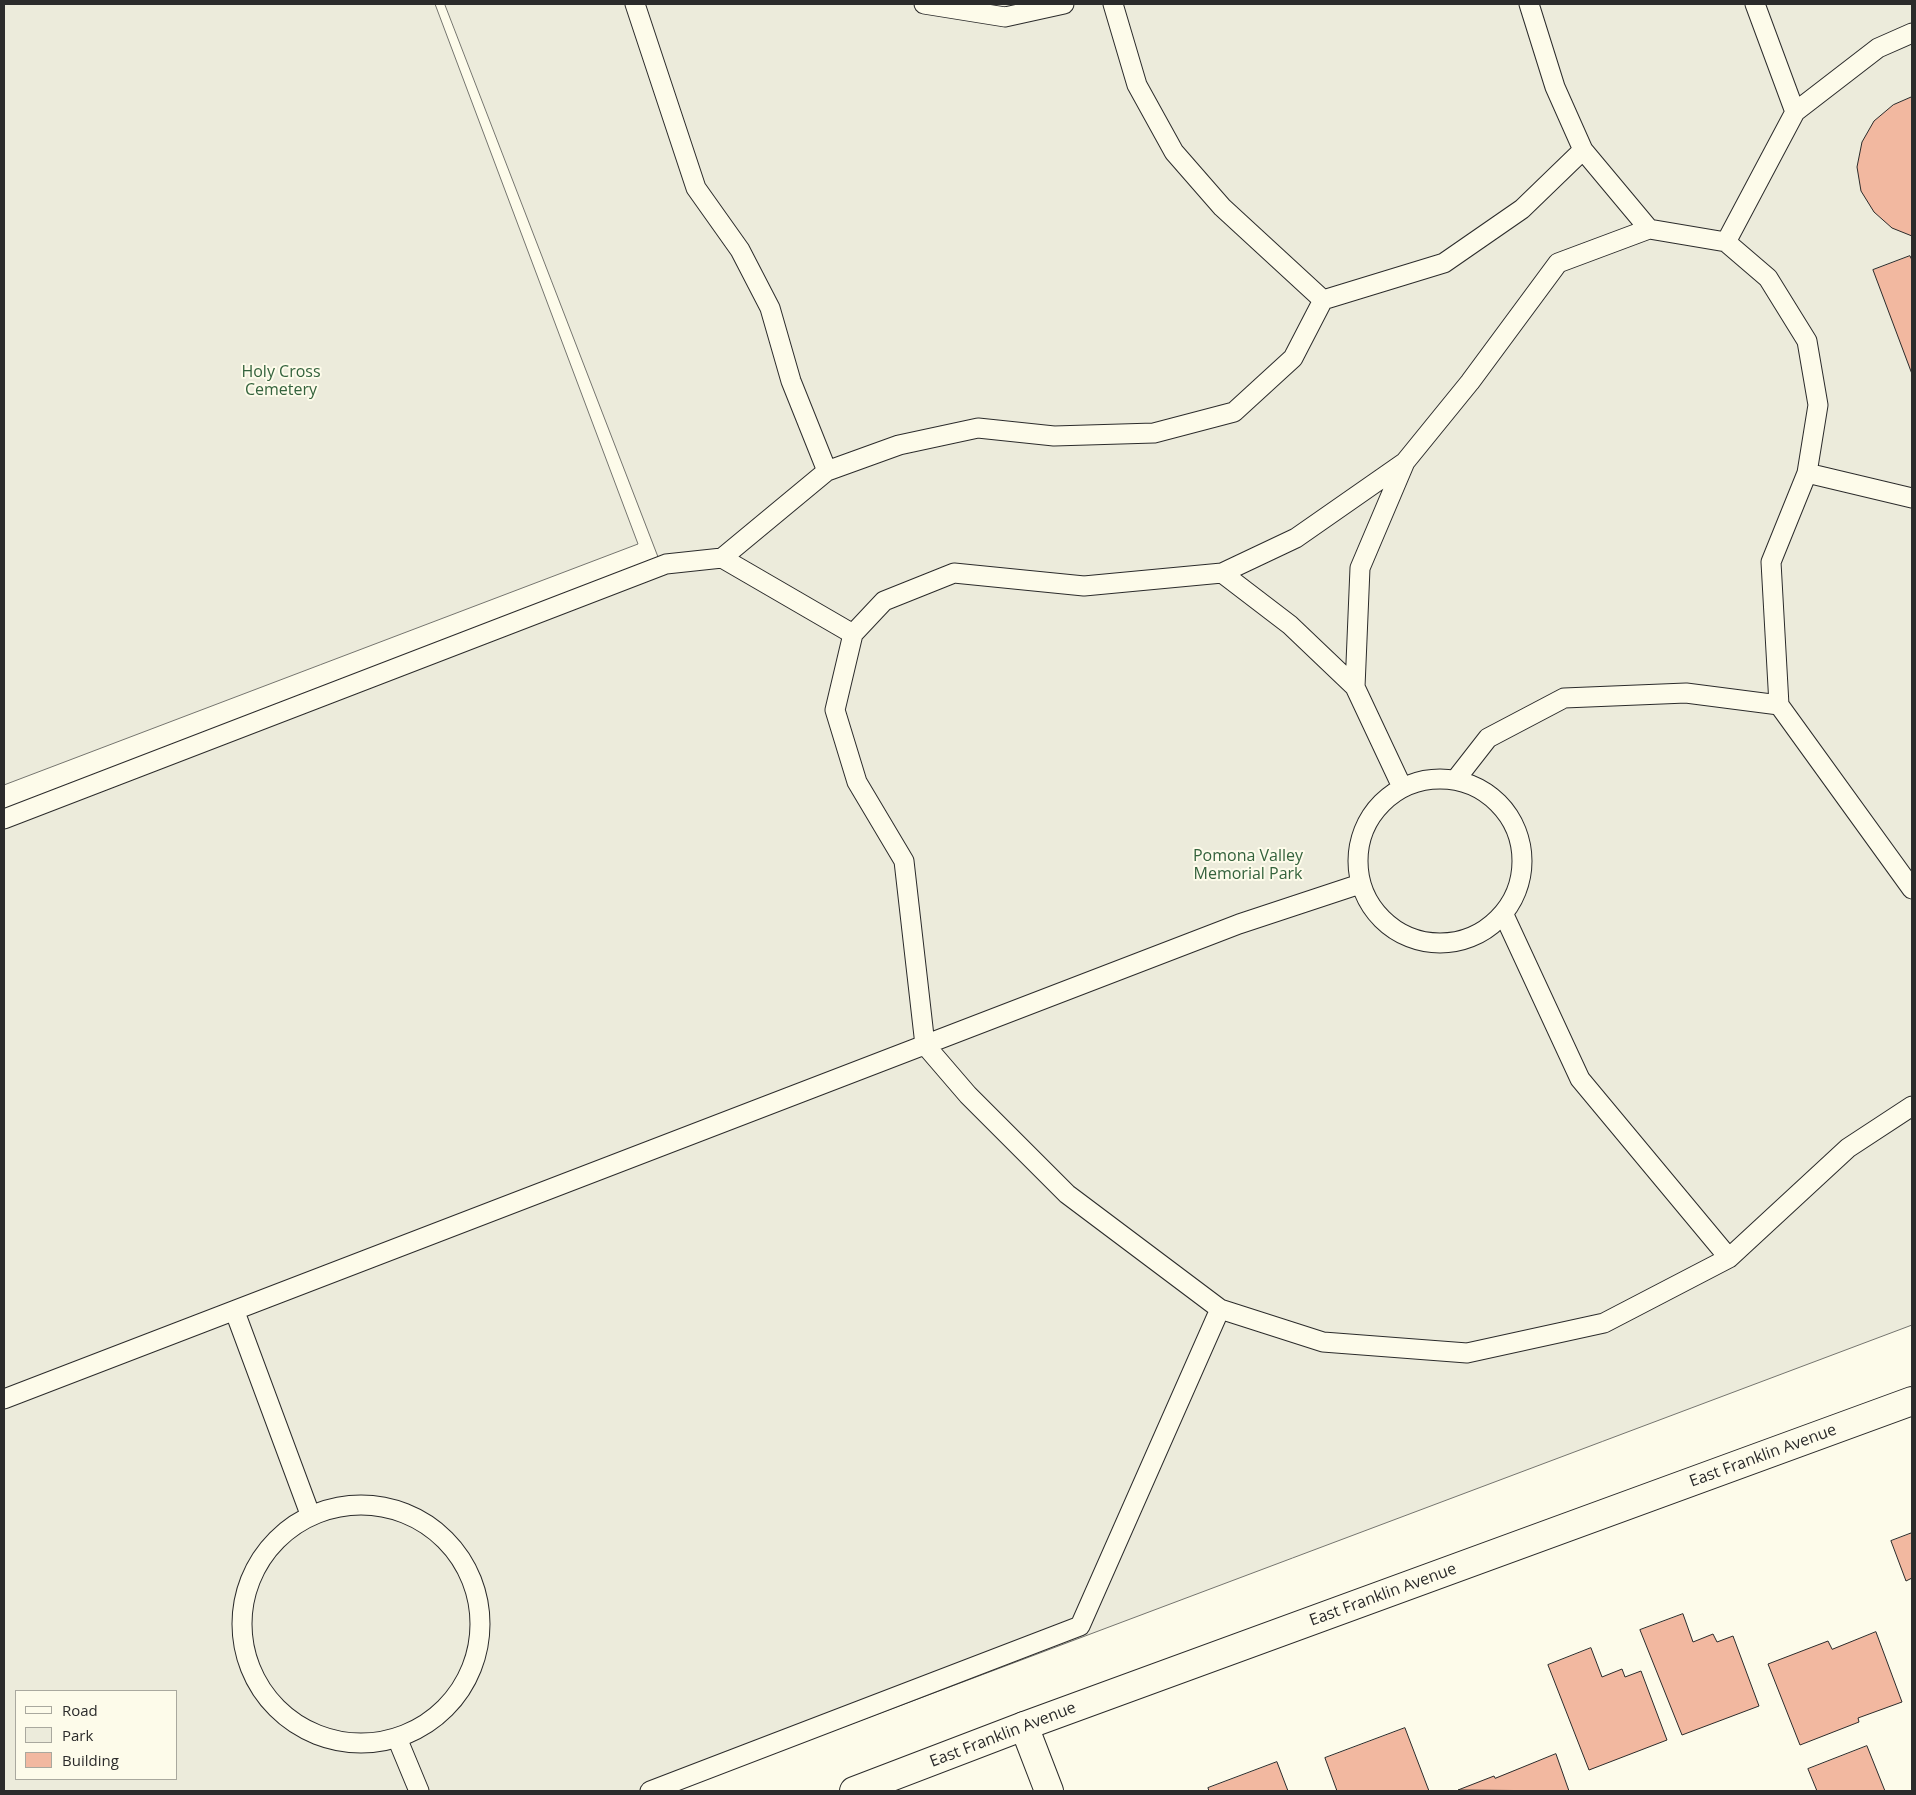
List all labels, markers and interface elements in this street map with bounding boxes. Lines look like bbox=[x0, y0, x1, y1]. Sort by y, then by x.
park label: Holy Cross Cemetery bbox=[241, 362, 321, 400]
park label: Pomona Valley Memorial Park bbox=[1193, 846, 1303, 884]
street label: East Franklin Avenue bbox=[1687, 1420, 1839, 1492]
street label: East Franklin Avenue bbox=[1307, 1559, 1459, 1631]
legend bbox=[15, 1690, 178, 1780]
street label: East Franklin Avenue bbox=[927, 1698, 1079, 1772]
text: Road bbox=[62, 1700, 98, 1720]
text: Park bbox=[62, 1725, 93, 1745]
text: Building bbox=[62, 1750, 119, 1770]

